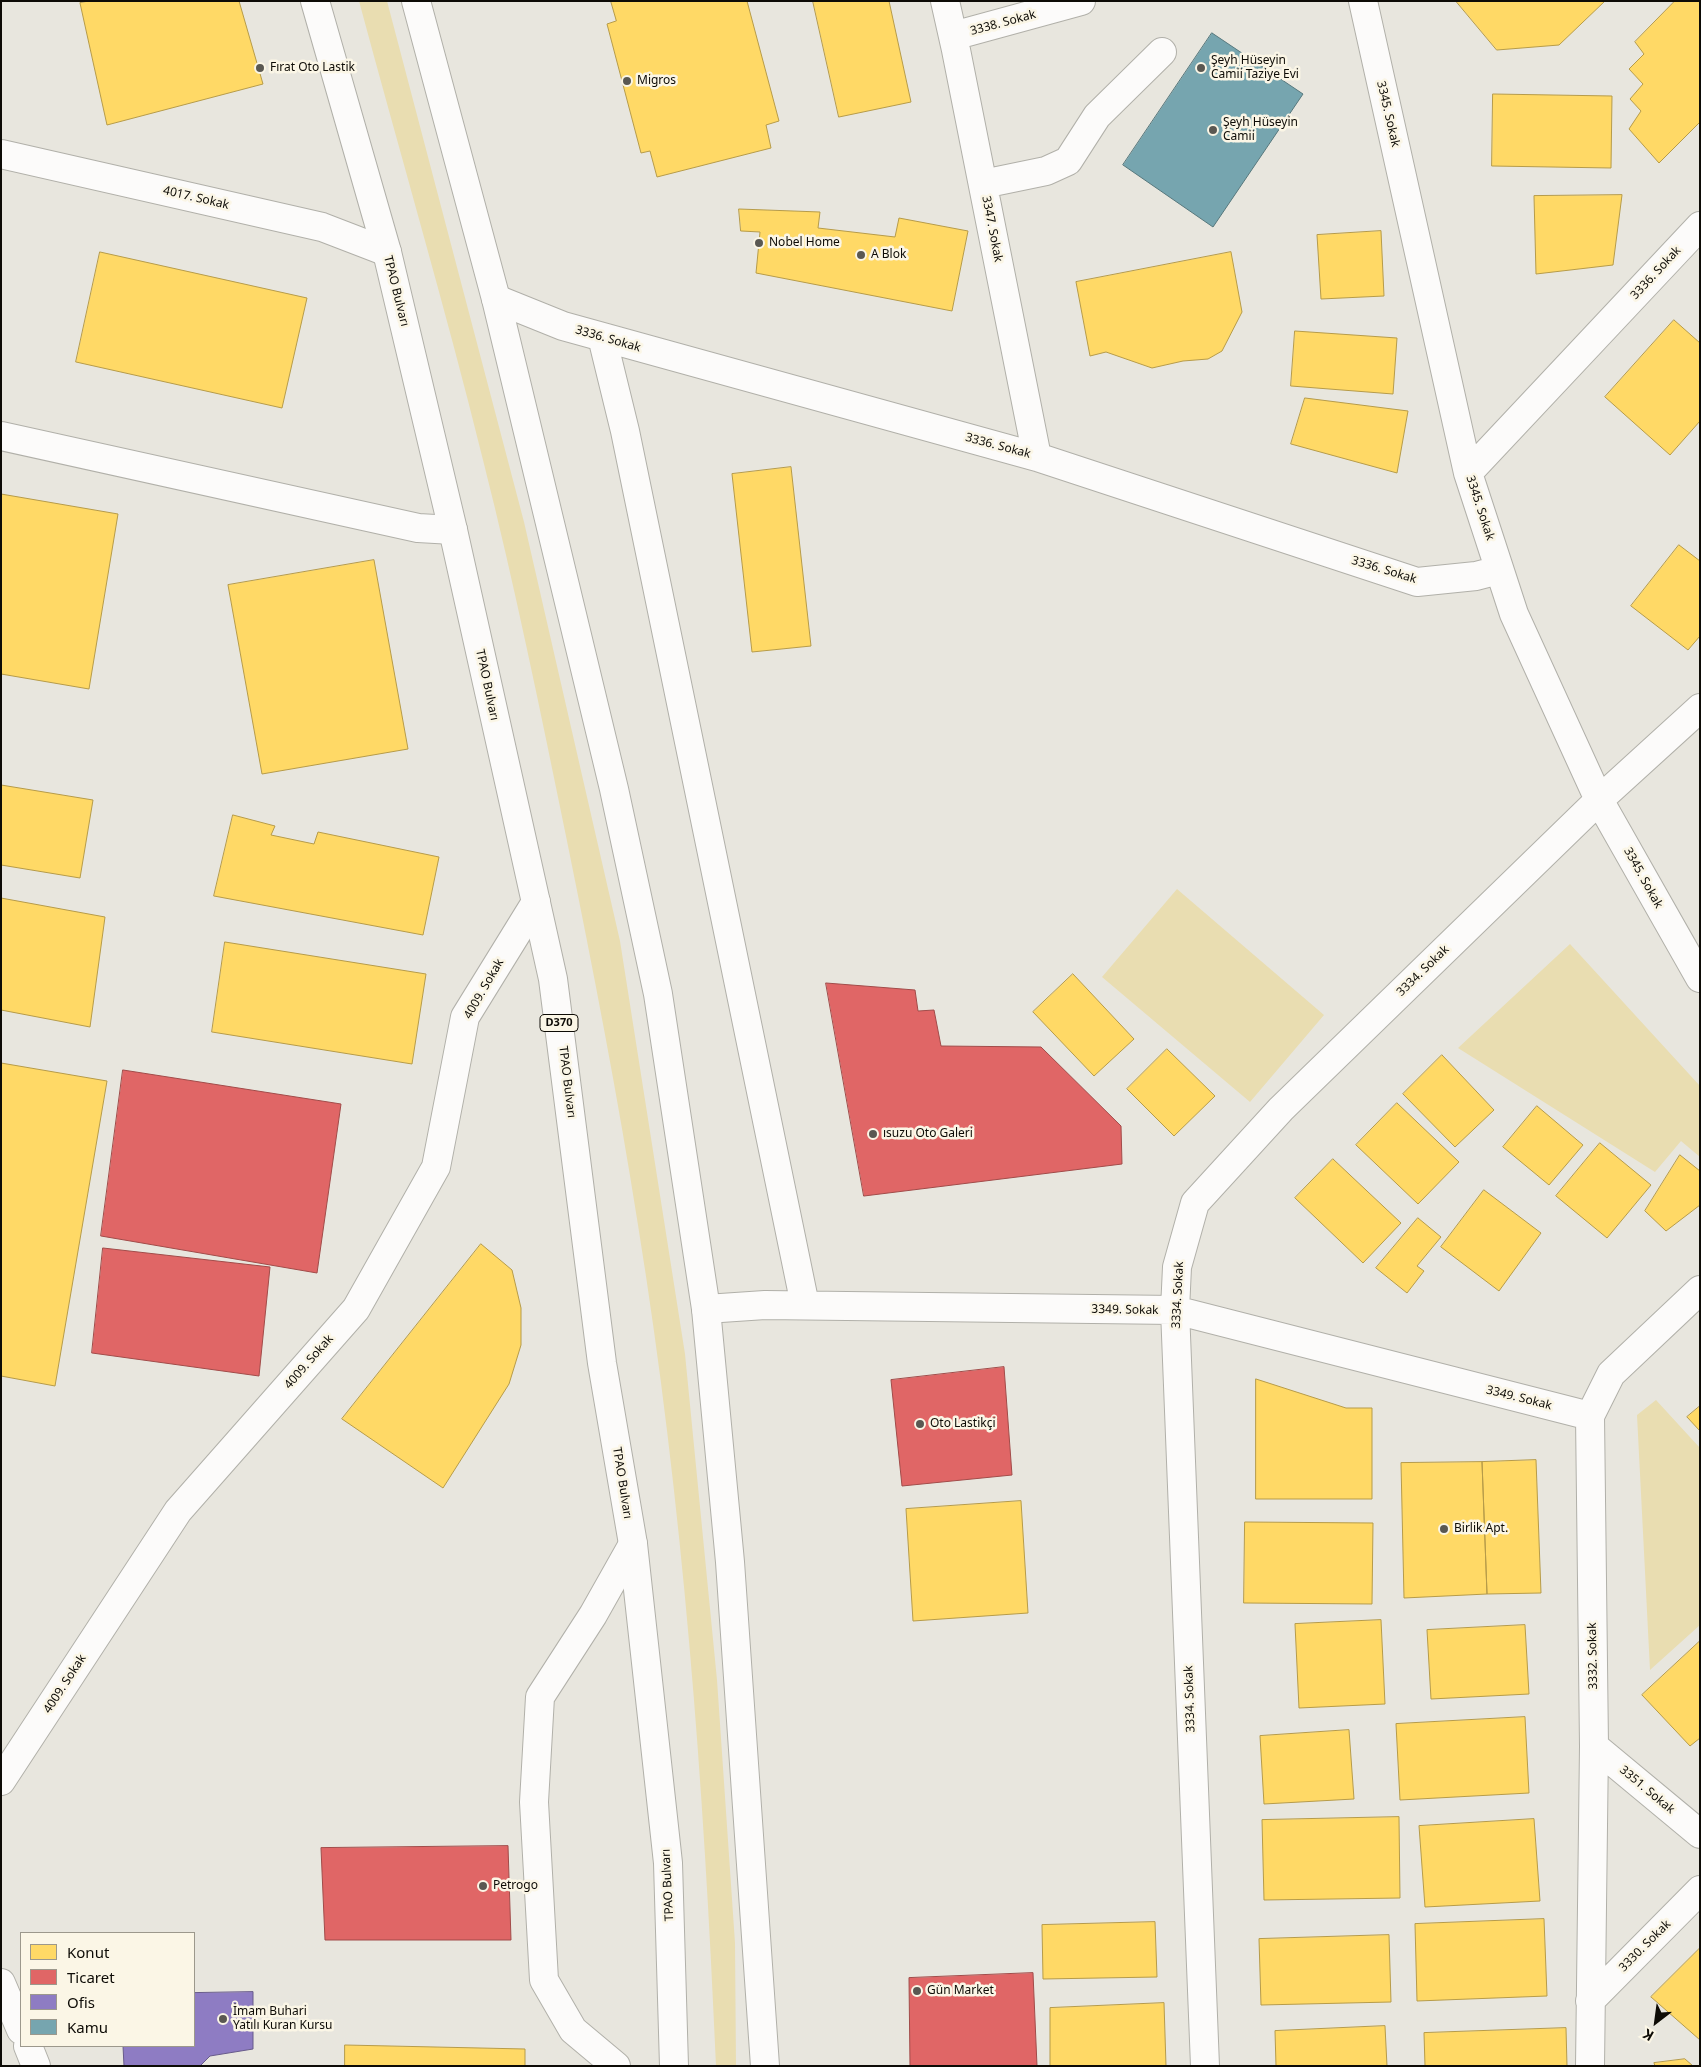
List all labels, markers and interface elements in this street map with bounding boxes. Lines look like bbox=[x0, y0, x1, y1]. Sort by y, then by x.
street label: 3338. Sokak bbox=[969, 7, 1037, 39]
place label: Şeyh Hüseyin Camii Taziye Evi bbox=[1211, 54, 1299, 82]
place label: Fırat Oto Lastik bbox=[270, 61, 355, 75]
marker: Fırat Oto Lastik bbox=[254, 62, 266, 74]
marker: Şeyh Hüseyin Camii Taziye Evi bbox=[1195, 62, 1207, 74]
place label: Migros bbox=[637, 74, 676, 88]
marker: Migros bbox=[621, 75, 633, 87]
street label: 3345. Sokak bbox=[1373, 80, 1403, 148]
place label: Şeyh Hüseyin Camii bbox=[1223, 116, 1298, 144]
marker: Şeyh Hüseyin Camii bbox=[1207, 124, 1219, 136]
street label: 4017. Sokak bbox=[162, 183, 230, 213]
street label: 3347. Sokak bbox=[979, 195, 1005, 263]
place label: Nobel Home bbox=[769, 236, 840, 250]
marker: Nobel Home bbox=[753, 237, 765, 249]
street label: 3336. Sokak bbox=[1628, 244, 1684, 302]
place label: A Blok bbox=[871, 248, 906, 262]
marker: A Blok bbox=[855, 249, 867, 261]
street label: TPAO Bulvarı bbox=[380, 254, 412, 328]
street label: 3336. Sokak bbox=[574, 323, 642, 355]
street label: 3336. Sokak bbox=[964, 430, 1032, 462]
street label: 3345. Sokak bbox=[1463, 474, 1497, 542]
street label: 3336. Sokak bbox=[1350, 553, 1418, 587]
street label: TPAO Bulvarı bbox=[472, 648, 502, 722]
street label: 3345. Sokak bbox=[1620, 845, 1666, 911]
street label: 3334. Sokak bbox=[1394, 942, 1452, 1000]
street label: 4009. Sokak bbox=[461, 956, 507, 1022]
road number: D370 bbox=[540, 1014, 578, 1032]
street label: TPAO Bulvarı bbox=[555, 1045, 579, 1119]
place label: ısuzu Oto Galeri bbox=[883, 1127, 973, 1141]
marker: ısuzu Oto Galeri bbox=[867, 1128, 879, 1140]
street label: 3334. Sokak bbox=[1169, 1261, 1187, 1329]
street label: 3349. Sokak bbox=[1091, 1302, 1159, 1318]
street label: 4009. Sokak bbox=[282, 1332, 336, 1392]
street label: 3349. Sokak bbox=[1485, 1383, 1553, 1413]
place label: Oto Lastikçi bbox=[930, 1417, 996, 1431]
marker: Oto Lastikçi bbox=[914, 1418, 926, 1430]
street label: TPAO Bulvarı bbox=[609, 1446, 635, 1520]
place label: Birlik Apt. bbox=[1454, 1522, 1508, 1536]
marker: Birlik Apt. bbox=[1438, 1523, 1450, 1535]
street label: 3332. Sokak bbox=[1585, 1622, 1601, 1690]
street label: 4009. Sokak bbox=[41, 1652, 89, 1716]
street label: 3334. Sokak bbox=[1182, 1665, 1198, 1733]
street label: 3351. Sokak bbox=[1617, 1763, 1677, 1817]
street label: TPAO Bulvarı bbox=[659, 1848, 677, 1922]
place label: Petrogo bbox=[493, 1879, 538, 1893]
marker: Petrogo bbox=[477, 1880, 489, 1892]
street label: 3330. Sokak bbox=[1616, 1917, 1674, 1975]
legend bbox=[20, 1932, 195, 2047]
text: Konut bbox=[67, 1942, 109, 1962]
text: Ticaret bbox=[67, 1967, 115, 1987]
place label: Gün Market bbox=[927, 1984, 994, 1998]
marker: Gün Market bbox=[911, 1985, 923, 1997]
text: Ofis bbox=[67, 1992, 95, 2012]
north arrow bbox=[1631, 1997, 1681, 2047]
place label: İmam Buhari Yatılı Kuran Kursu bbox=[233, 2005, 332, 2033]
marker: İmam Buhari Yatılı Kuran Kursu bbox=[217, 2013, 229, 2025]
text: Kamu bbox=[67, 2017, 108, 2037]
text: K bbox=[1639, 2025, 1657, 2046]

